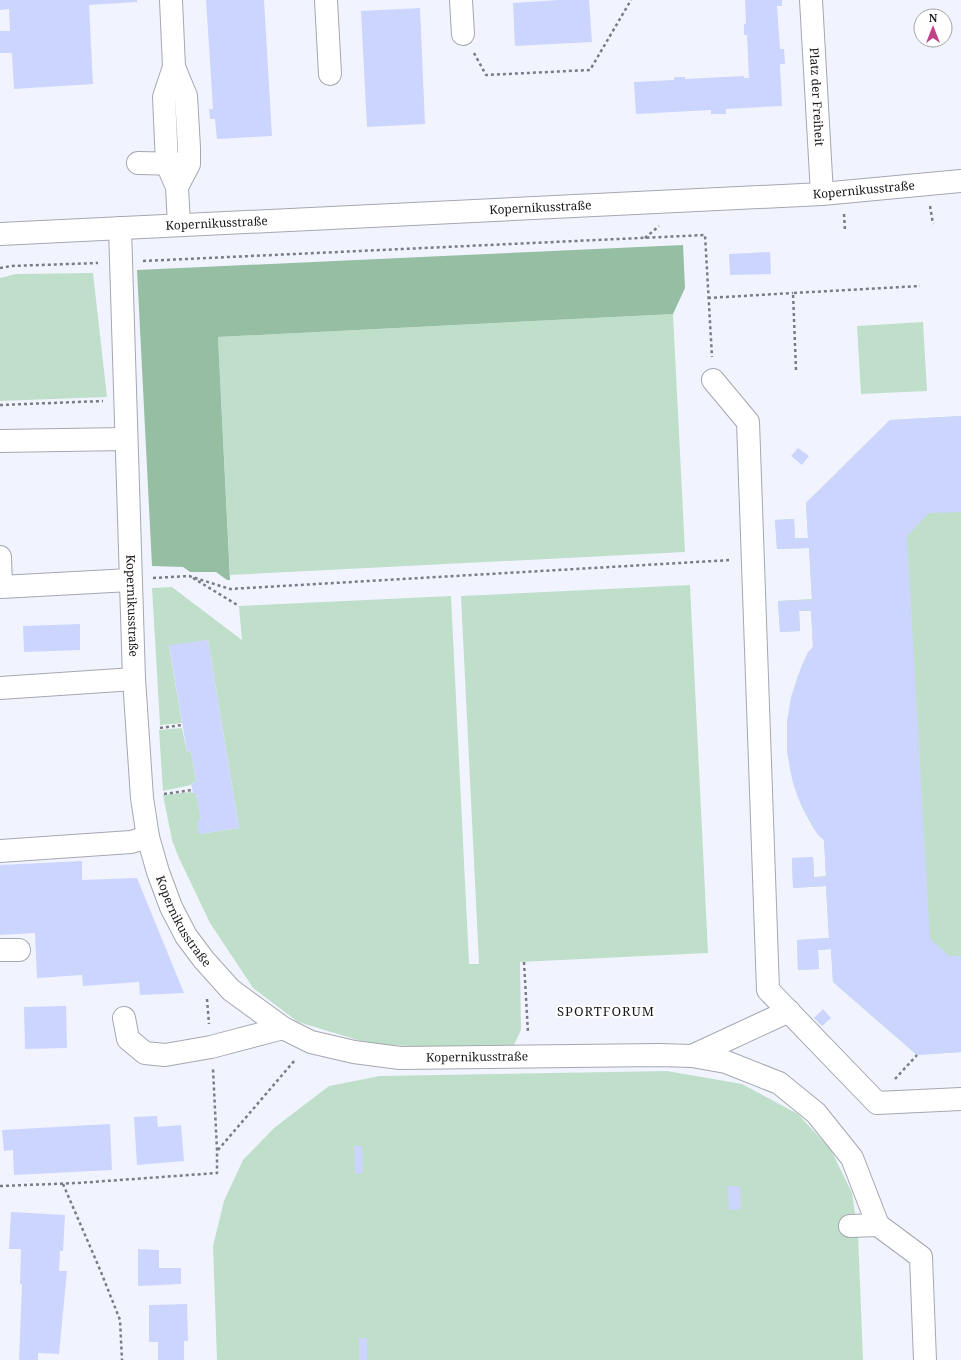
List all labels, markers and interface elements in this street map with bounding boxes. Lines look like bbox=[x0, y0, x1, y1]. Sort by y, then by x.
north arrow bbox=[913, 8, 953, 48]
text: N bbox=[929, 10, 938, 25]
street label: Platz der Freiheit bbox=[806, 47, 828, 147]
street label: Kopernikusstraße bbox=[812, 176, 916, 202]
street label: Kopernikusstraße bbox=[489, 196, 592, 218]
street label: Kopernikusstraße bbox=[165, 212, 268, 234]
street label: Kopernikusstraße bbox=[122, 554, 142, 657]
street label: Kopernikusstraße bbox=[152, 873, 215, 970]
district label: SPORTFORUM bbox=[557, 1002, 655, 1020]
street label: Kopernikusstraße bbox=[426, 1048, 528, 1066]

